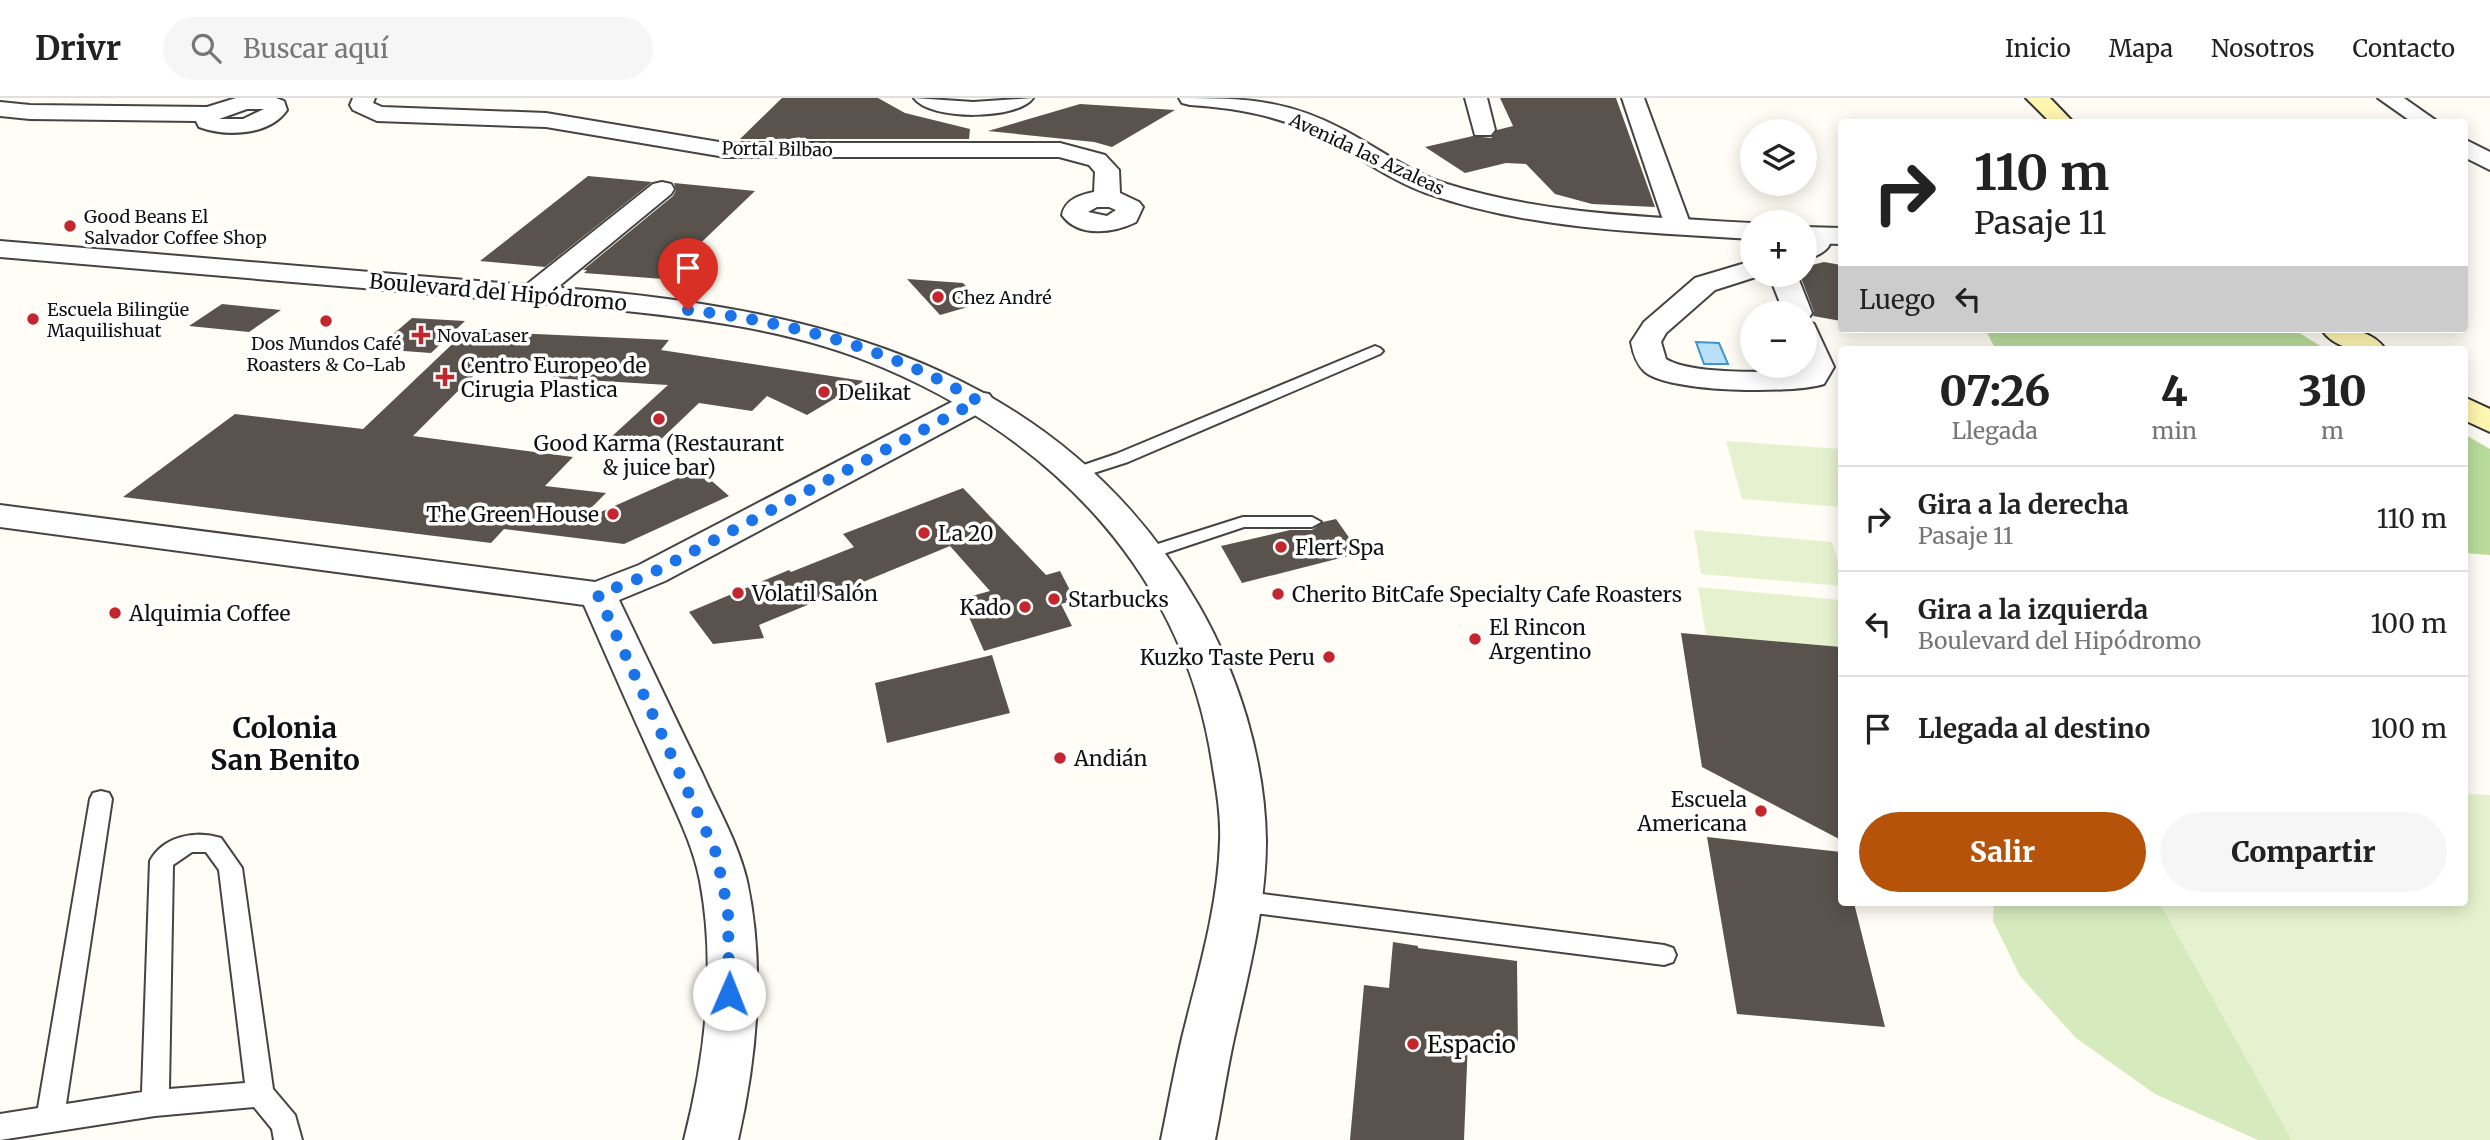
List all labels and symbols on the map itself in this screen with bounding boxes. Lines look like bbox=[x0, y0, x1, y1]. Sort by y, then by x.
street label: Avenida las Azaleas bbox=[1285, 108, 1448, 200]
street label: Portal Bilbao bbox=[721, 137, 833, 161]
place label: Good Beans El Salvador Coffee Shop bbox=[84, 205, 267, 249]
marker: Good Beans El Salvador Coffee Shop bbox=[62, 218, 78, 234]
pin bbox=[658, 238, 718, 310]
street label: Boulevard del Hipódromo bbox=[368, 267, 628, 317]
place label: Chez André bbox=[952, 286, 1052, 309]
marker: Chez André bbox=[930, 289, 946, 305]
place label: Escuela Bilingüe Maquilishuat bbox=[47, 298, 189, 342]
marker: Escuela Bilingüe Maquilishuat bbox=[25, 311, 41, 327]
marker: Dos Mundos Café Roasters & Co-Lab bbox=[318, 313, 334, 329]
place label: NovaLaser bbox=[437, 324, 529, 347]
marker: NovaLaser bbox=[411, 325, 431, 345]
place label: Dos Mundos Café Roasters & Co-Lab bbox=[246, 332, 406, 376]
place label: Centro Europeo de Cirugia Plastica bbox=[461, 352, 647, 403]
marker: Centro Europeo de Cirugia Plastica bbox=[435, 367, 455, 387]
place label: Delikat bbox=[838, 379, 911, 406]
marker: Delikat bbox=[816, 384, 832, 400]
marker: Good Karma (Restaurant & juice bar) bbox=[651, 411, 667, 427]
place label: Good Karma (Restaurant & juice bar) bbox=[534, 430, 784, 481]
place label: The Green House bbox=[426, 501, 599, 528]
marker: The Green House bbox=[605, 506, 621, 522]
place label: La 20 bbox=[938, 520, 994, 547]
marker: La 20 bbox=[916, 525, 932, 541]
place label: Flert Spa bbox=[1295, 534, 1385, 561]
marker: Flert Spa bbox=[1273, 539, 1289, 555]
place label: Volatil Salón bbox=[751, 580, 878, 607]
place label: Cherito BitCafe Specialty Cafe Roasters bbox=[1292, 581, 1682, 608]
marker: Volatil Salón bbox=[730, 585, 746, 601]
place label: Starbucks bbox=[1068, 586, 1169, 613]
marker: Cherito BitCafe Specialty Cafe Roasters bbox=[1270, 586, 1286, 602]
marker: Starbucks bbox=[1046, 591, 1062, 607]
place label: Kado bbox=[960, 594, 1011, 621]
marker: Kado bbox=[1017, 599, 1033, 615]
place label: Alquimia Coffee bbox=[128, 600, 291, 627]
marker: Alquimia Coffee bbox=[107, 605, 123, 621]
place label: El Rincon Argentino bbox=[1488, 614, 1591, 665]
marker: El Rincon Argentino bbox=[1467, 631, 1483, 647]
place label: Kuzko Taste Peru bbox=[1140, 644, 1315, 671]
marker: Kuzko Taste Peru bbox=[1321, 649, 1337, 665]
district label: Colonia San Benito bbox=[210, 710, 360, 778]
place label: Andián bbox=[1073, 745, 1148, 772]
marker: Andián bbox=[1052, 750, 1068, 766]
place label: Escuela Americana bbox=[1636, 786, 1747, 837]
marker: Escuela Americana bbox=[1753, 803, 1769, 819]
position arrow bbox=[692, 957, 766, 1031]
place label: Espacio bbox=[1427, 1029, 1516, 1060]
marker: Espacio bbox=[1405, 1036, 1421, 1052]

